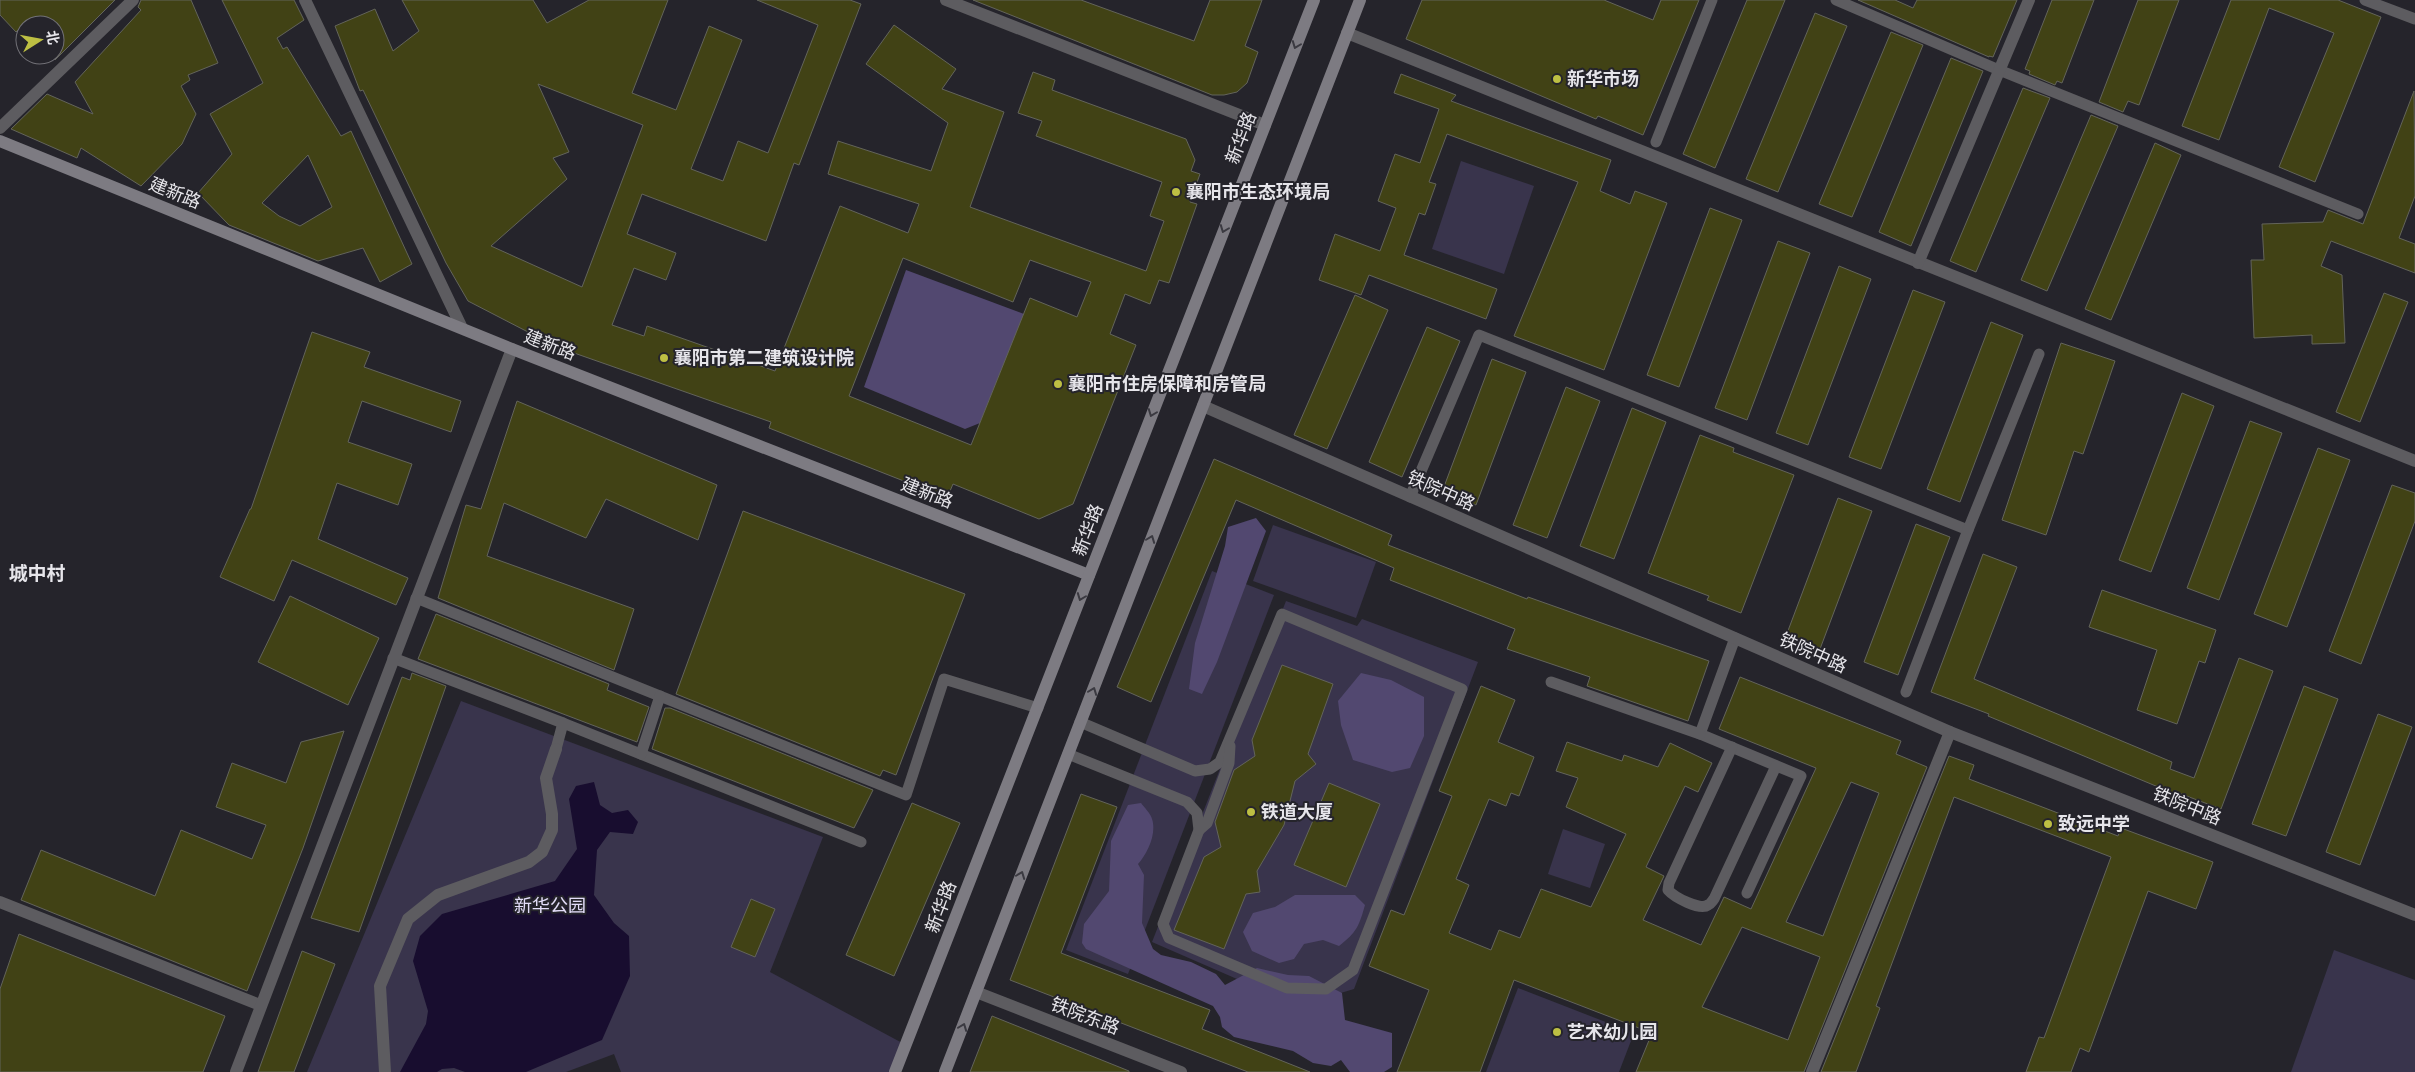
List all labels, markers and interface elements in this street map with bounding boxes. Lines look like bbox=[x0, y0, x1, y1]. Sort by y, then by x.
north arrow bbox=[15, 15, 65, 65]
text: 北 bbox=[44, 29, 63, 46]
one-way arrow bbox=[1292, 41, 1302, 49]
place label: 新华市场 bbox=[1567, 67, 1639, 89]
marker: 新华市场 bbox=[1551, 73, 1563, 85]
street label: 新华路 bbox=[1220, 108, 1260, 167]
street label: 建新路 bbox=[146, 172, 205, 212]
place label: 襄阳市生态环境局 bbox=[1186, 180, 1330, 202]
marker: 襄阳市生态环境局 bbox=[1170, 186, 1182, 198]
one-way arrow bbox=[1220, 225, 1230, 233]
street label: 建新路 bbox=[521, 324, 580, 364]
place label: 襄阳市第二建筑设计院 bbox=[674, 346, 854, 368]
marker: 襄阳市第二建筑设计院 bbox=[658, 352, 670, 364]
place label: 襄阳市住房保障和房管局 bbox=[1068, 372, 1266, 394]
marker: 襄阳市住房保障和房管局 bbox=[1052, 378, 1064, 390]
one-way arrow bbox=[1148, 409, 1158, 417]
street label: 铁院中路 bbox=[1404, 465, 1479, 515]
street label: 建新路 bbox=[898, 472, 957, 512]
street label: 新华路 bbox=[1067, 500, 1107, 559]
one-way arrow bbox=[1145, 535, 1155, 544]
district label: 城中村 bbox=[8, 561, 66, 584]
one-way arrow bbox=[1076, 593, 1086, 601]
street label: 铁院中路 bbox=[1776, 627, 1851, 677]
one-way arrow bbox=[1086, 687, 1097, 696]
street label: 铁院中路 bbox=[2150, 781, 2225, 829]
place label: 铁道大厦 bbox=[1261, 800, 1333, 822]
marker: 铁道大厦 bbox=[1245, 806, 1257, 818]
place label: 致远中学 bbox=[2058, 812, 2130, 834]
marker: 致远中学 bbox=[2042, 818, 2054, 830]
one-way arrow bbox=[1015, 871, 1025, 880]
street label: 新华路 bbox=[920, 877, 960, 936]
park label: 新华公园 bbox=[514, 894, 586, 916]
street label: 铁院东路 bbox=[1048, 992, 1123, 1038]
place label: 艺术幼儿园 bbox=[1567, 1020, 1657, 1042]
one-way arrow bbox=[957, 1023, 967, 1031]
marker: 艺术幼儿园 bbox=[1551, 1026, 1563, 1038]

